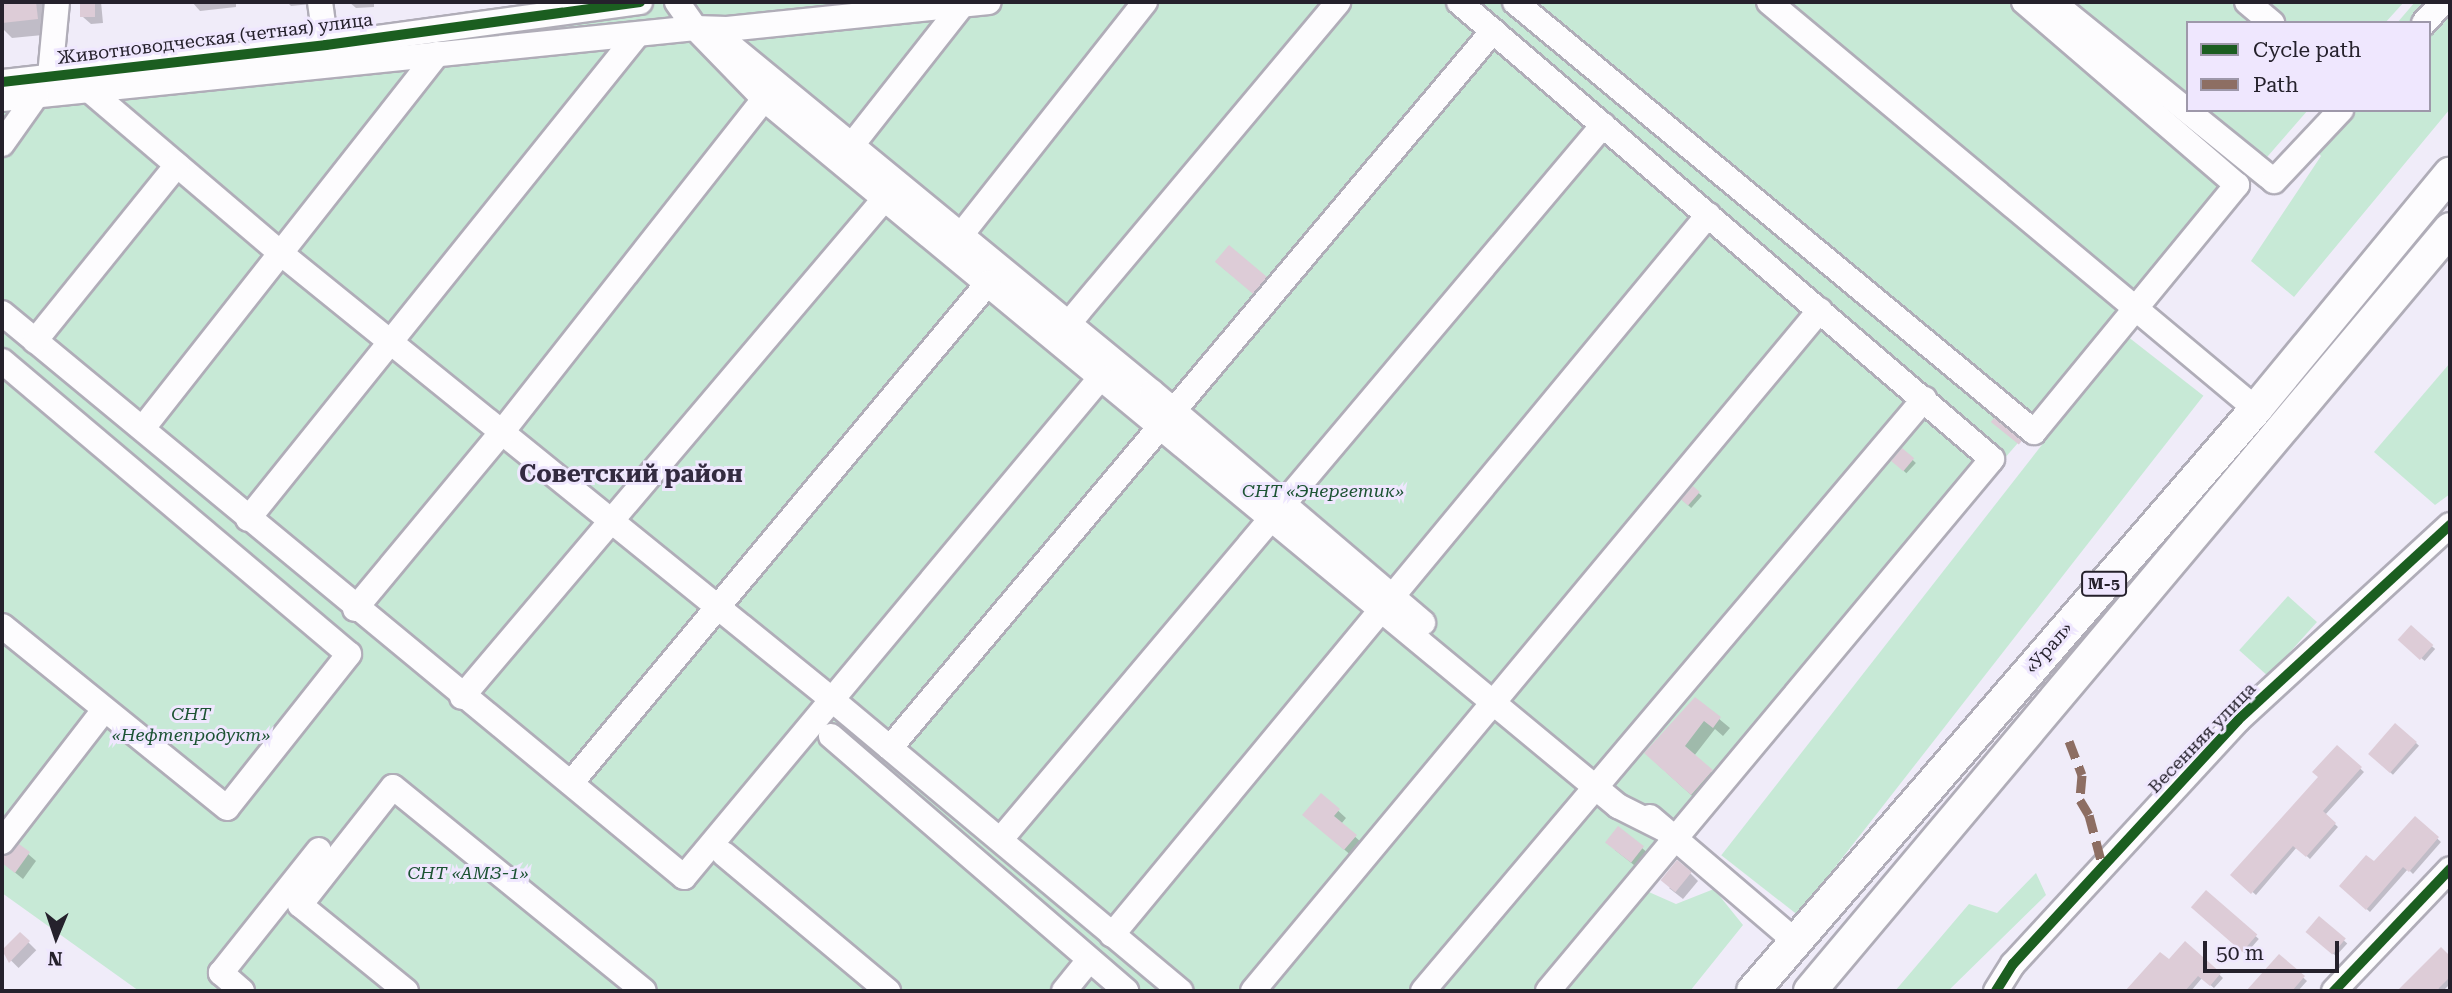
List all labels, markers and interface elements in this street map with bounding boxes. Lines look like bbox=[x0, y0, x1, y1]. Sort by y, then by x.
street label: Животноводческая (четная) улица bbox=[56, 9, 374, 69]
legend bbox=[2186, 21, 2431, 112]
text: Cycle path bbox=[2253, 38, 2361, 62]
text: Path bbox=[2253, 73, 2299, 97]
district label: Советский район bbox=[519, 461, 743, 489]
park label: СНТ «Энергетик» bbox=[1242, 480, 1404, 502]
road number: М-5 bbox=[2080, 572, 2128, 596]
street label: «Урал» bbox=[2021, 618, 2077, 678]
street label: Весенняя улица bbox=[2144, 678, 2260, 798]
park label: СНТ «Нефтепродукт» bbox=[112, 704, 270, 746]
park label: СНТ «АМЗ-1» bbox=[407, 862, 529, 884]
north arrow bbox=[21, 902, 91, 972]
scale bar bbox=[2207, 926, 2344, 970]
text: 50 m bbox=[2216, 941, 2264, 965]
text: N bbox=[48, 947, 63, 970]

